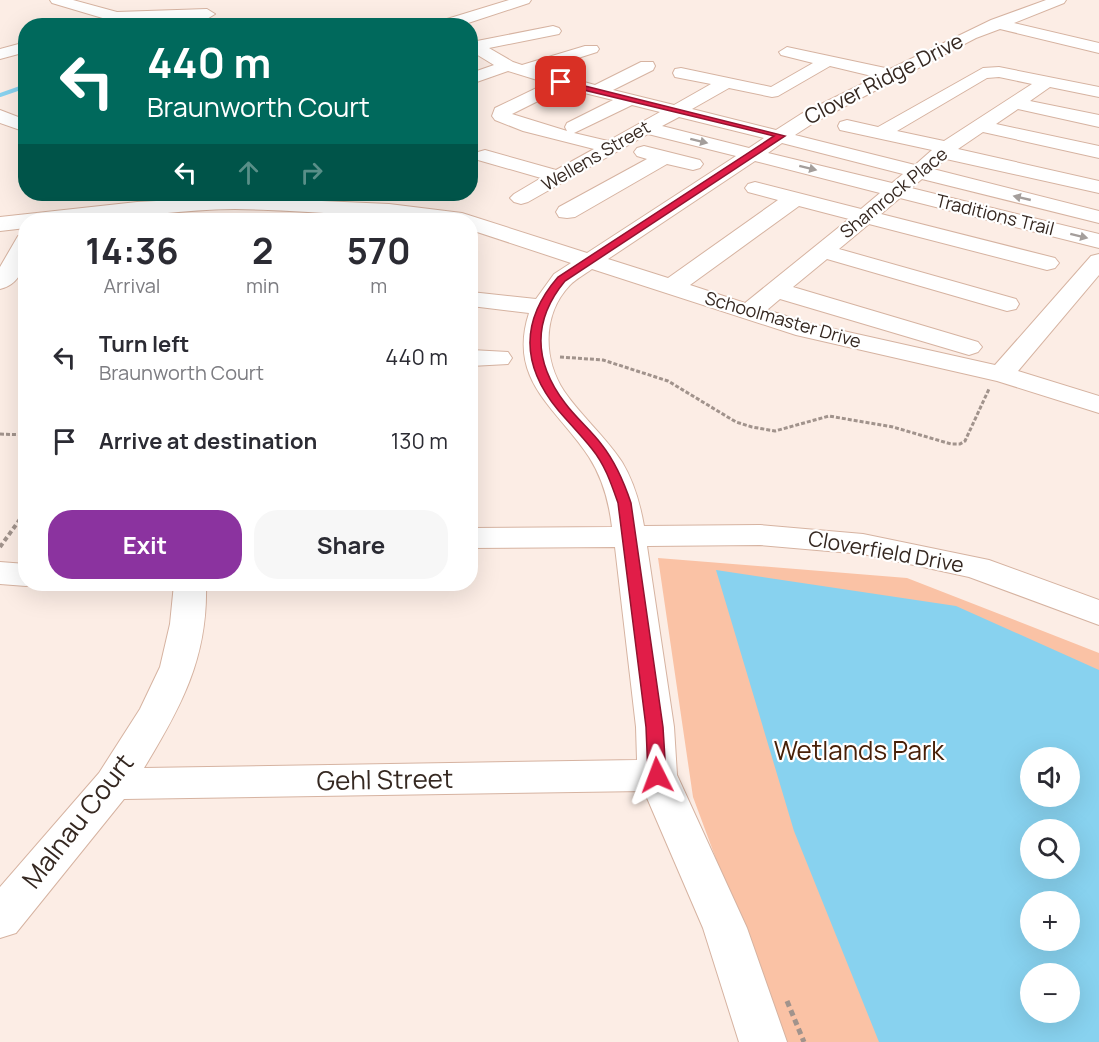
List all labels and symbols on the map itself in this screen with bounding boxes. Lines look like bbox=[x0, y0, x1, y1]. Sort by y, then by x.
street label: Clover Ridge Drive bbox=[799, 26, 968, 130]
pin bbox=[535, 56, 586, 107]
street label: Wellens Street bbox=[537, 114, 654, 196]
one-way arrow bbox=[690, 137, 708, 147]
street label: Shamrock Place bbox=[835, 141, 952, 243]
one-way arrow bbox=[799, 164, 818, 174]
street label: Traditions Trail bbox=[934, 188, 1057, 240]
one-way arrow bbox=[1012, 193, 1031, 203]
one-way arrow bbox=[1070, 231, 1088, 241]
street label: Schoolmaster Drive bbox=[702, 285, 864, 353]
street label: Cloverfield Drive bbox=[806, 524, 966, 578]
park label: Wetlands Park bbox=[774, 732, 945, 768]
position arrow bbox=[625, 743, 689, 807]
street label: Malnau Court bbox=[13, 745, 141, 895]
street label: Gehl Street bbox=[316, 760, 454, 798]

